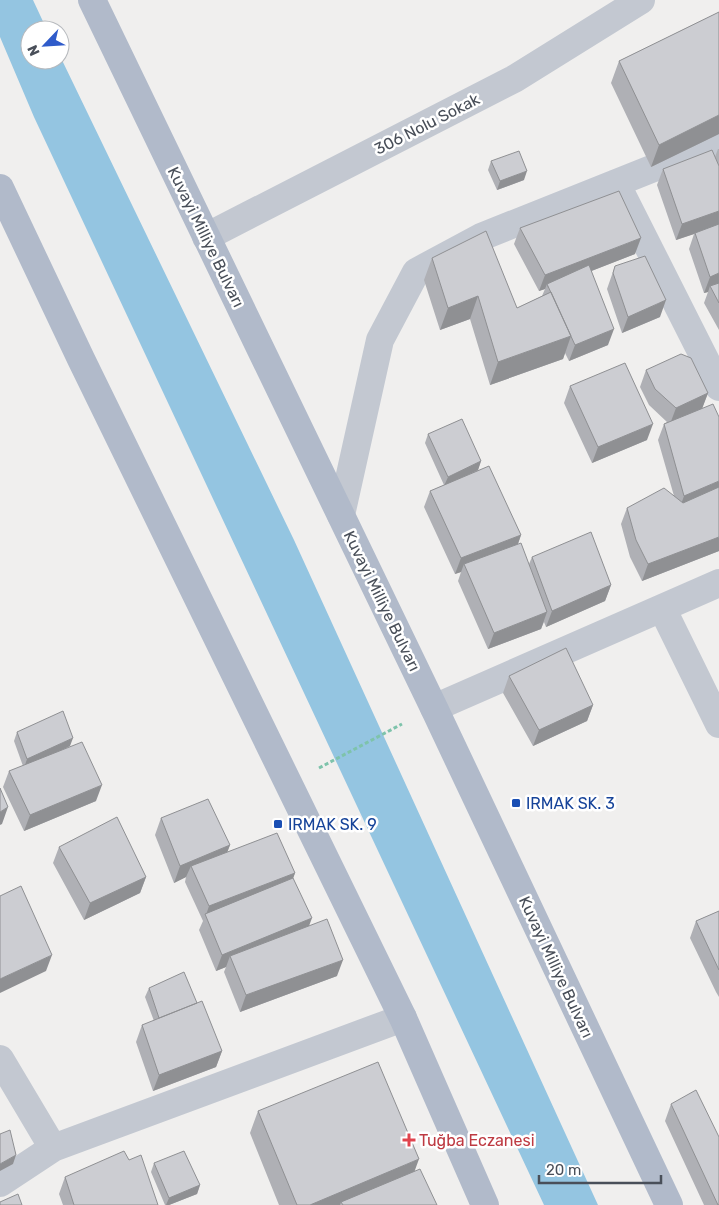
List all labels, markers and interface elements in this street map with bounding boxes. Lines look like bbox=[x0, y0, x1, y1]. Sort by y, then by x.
north arrow bbox=[20, 20, 70, 70]
text: N bbox=[24, 42, 44, 58]
street label: 306 Nolu Sokak bbox=[371, 89, 483, 159]
street label: Kuvayi Milliye Bulvarı bbox=[164, 164, 248, 310]
street label: Kuvayi Milliye Bulvarı bbox=[340, 528, 424, 674]
place label: IRMAK SK. 3 bbox=[526, 794, 615, 813]
marker: IRMAK SK. 3 bbox=[510, 797, 522, 809]
place label: IRMAK SK. 9 bbox=[288, 815, 377, 834]
marker: IRMAK SK. 9 bbox=[272, 818, 284, 830]
street label: Kuvayi Milliye Bulvarı bbox=[515, 893, 597, 1041]
place label: Tuğba Eczanesi bbox=[419, 1131, 535, 1150]
marker: Tuğba Eczanesi bbox=[403, 1134, 415, 1146]
scale bar bbox=[539, 1152, 662, 1184]
text: 20 m bbox=[546, 1161, 581, 1179]

